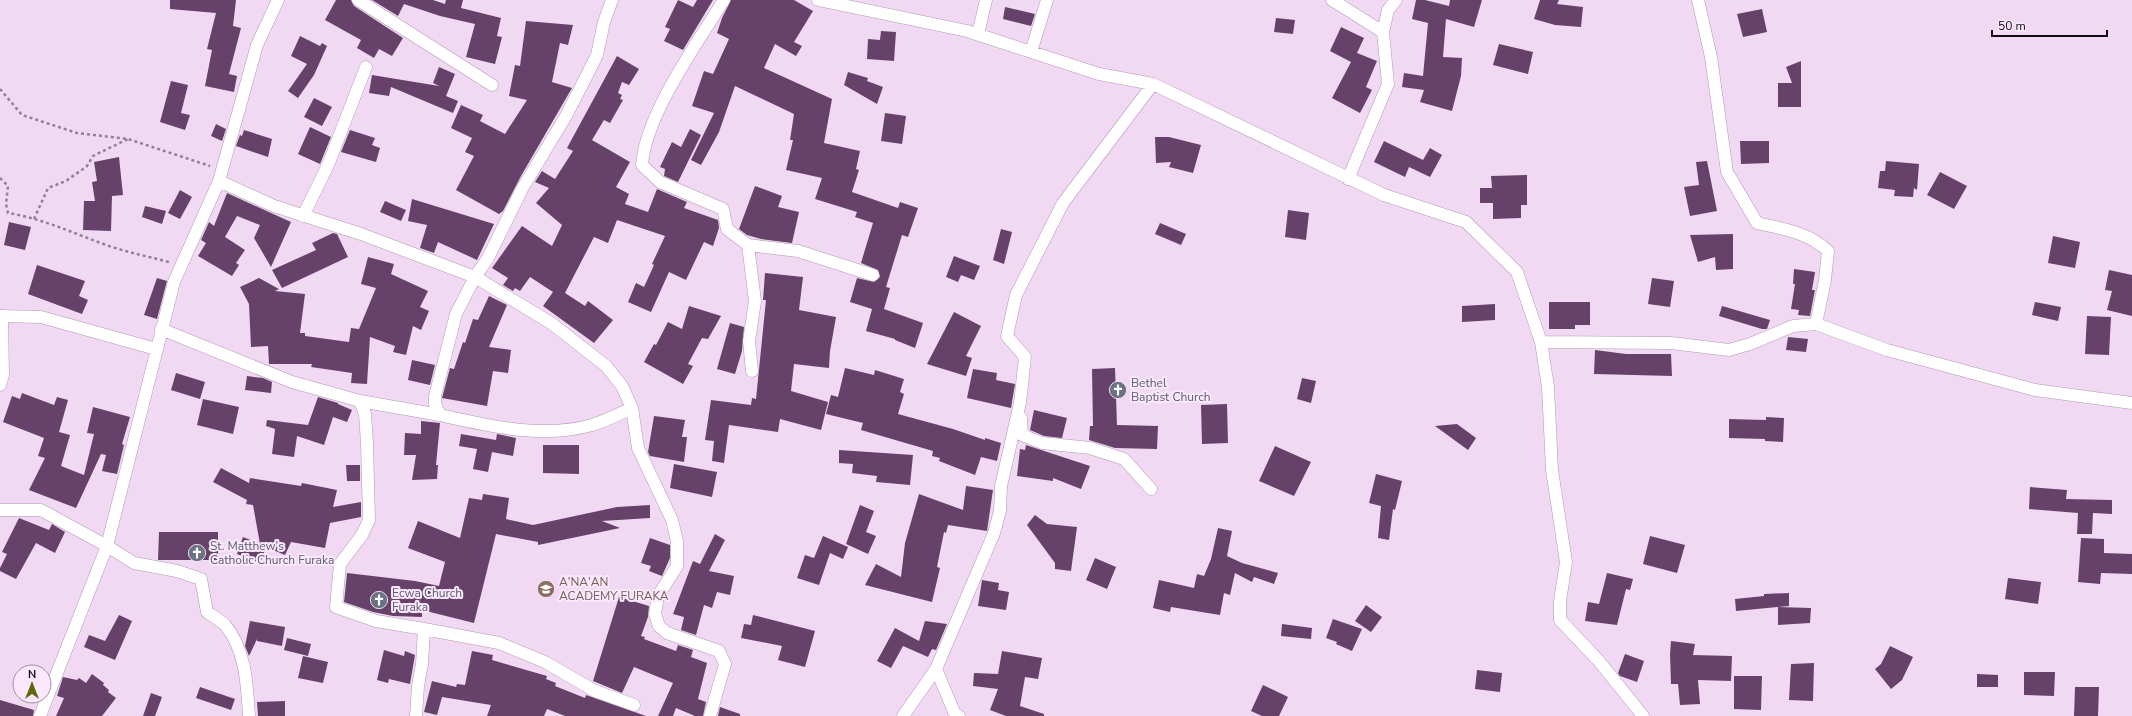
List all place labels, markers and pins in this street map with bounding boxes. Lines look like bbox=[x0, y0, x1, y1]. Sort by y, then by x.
place label: Bethel Baptist Church bbox=[1131, 375, 1211, 405]
church icon: Bethel Baptist Church bbox=[1108, 380, 1128, 400]
place label: St. Matthew's Catholic Church Furaka bbox=[210, 538, 334, 568]
church icon: St. Matthew's Catholic Church Furaka bbox=[187, 543, 207, 563]
place label: A'NA'AN ACADEMY FURAKA bbox=[559, 574, 669, 604]
school or university icon: A'NA'AN ACADEMY FURAKA bbox=[536, 579, 556, 599]
place label: Ecwa Church Furaka bbox=[392, 585, 462, 615]
church icon: Ecwa Church Furaka bbox=[369, 590, 389, 610]

